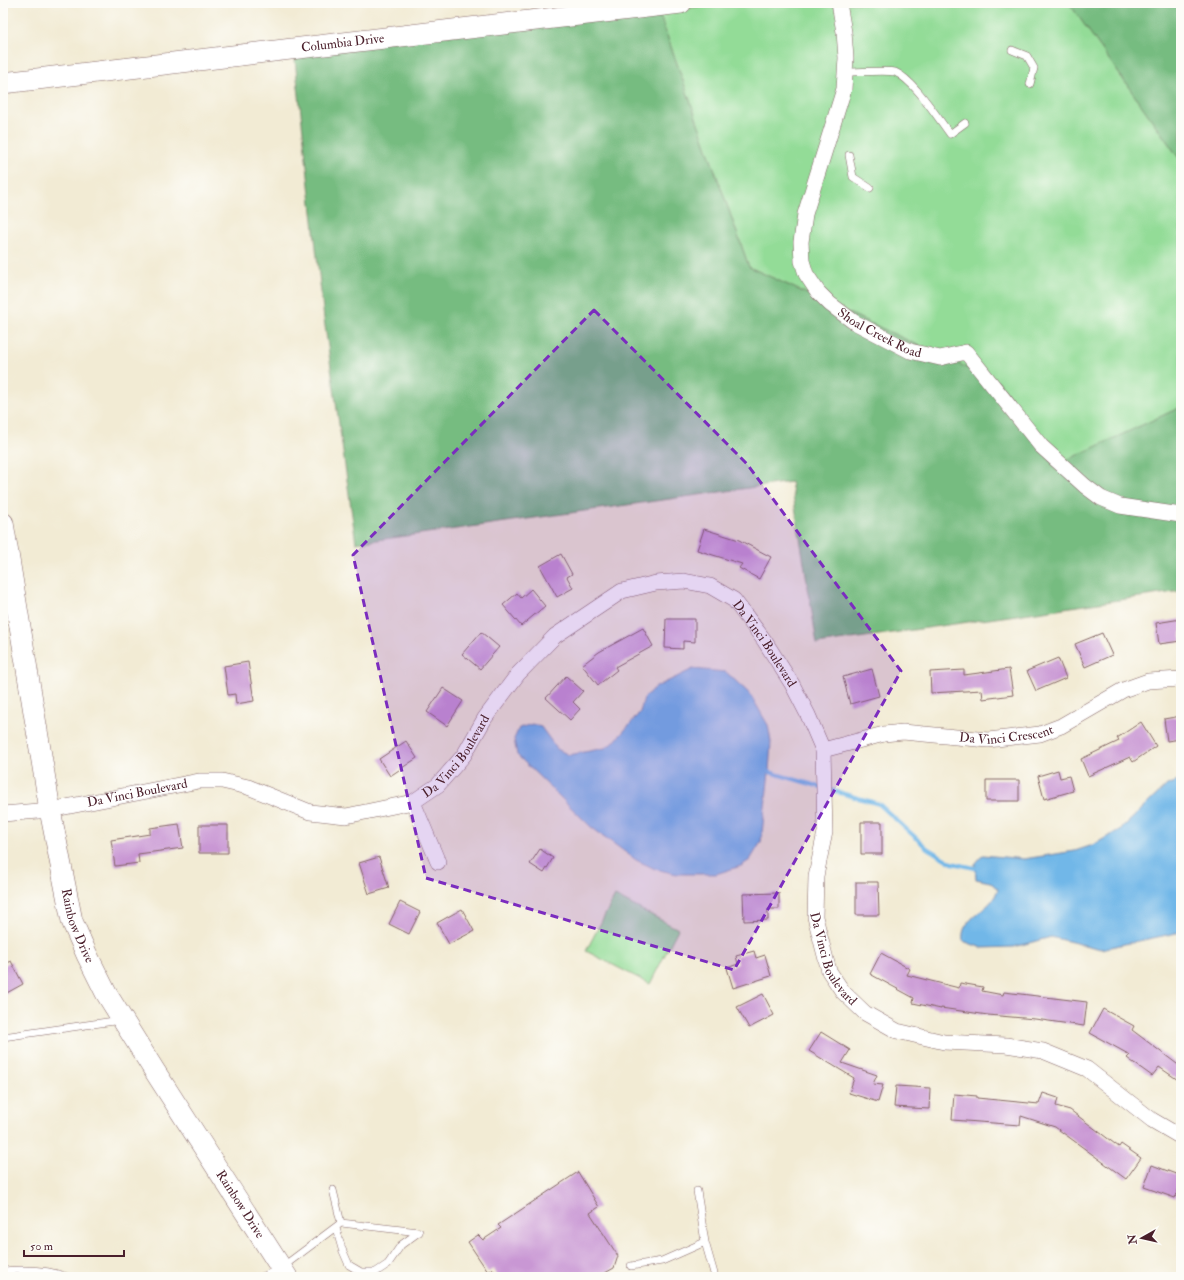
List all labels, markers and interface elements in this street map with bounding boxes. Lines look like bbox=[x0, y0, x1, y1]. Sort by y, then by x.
street label: Columbia Drive bbox=[300, 30, 386, 56]
street label: Shoal Creek Road bbox=[834, 304, 924, 362]
street label: Da Vinci Boulevard bbox=[729, 597, 800, 691]
street label: Da Vinci Boulevard bbox=[419, 712, 493, 801]
street label: Da Vinci Crescent bbox=[958, 722, 1056, 748]
street label: Da Vinci Boulevard bbox=[86, 775, 189, 811]
street label: Rainbow Drive bbox=[58, 887, 98, 966]
street label: Da Vinci Boulevard bbox=[806, 911, 861, 1009]
street label: Rainbow Drive bbox=[212, 1167, 268, 1242]
north arrow bbox=[1122, 1218, 1162, 1258]
scale bar bbox=[24, 1232, 124, 1258]
text: N bbox=[1125, 1232, 1140, 1246]
text: 50 m bbox=[30, 1239, 54, 1254]

